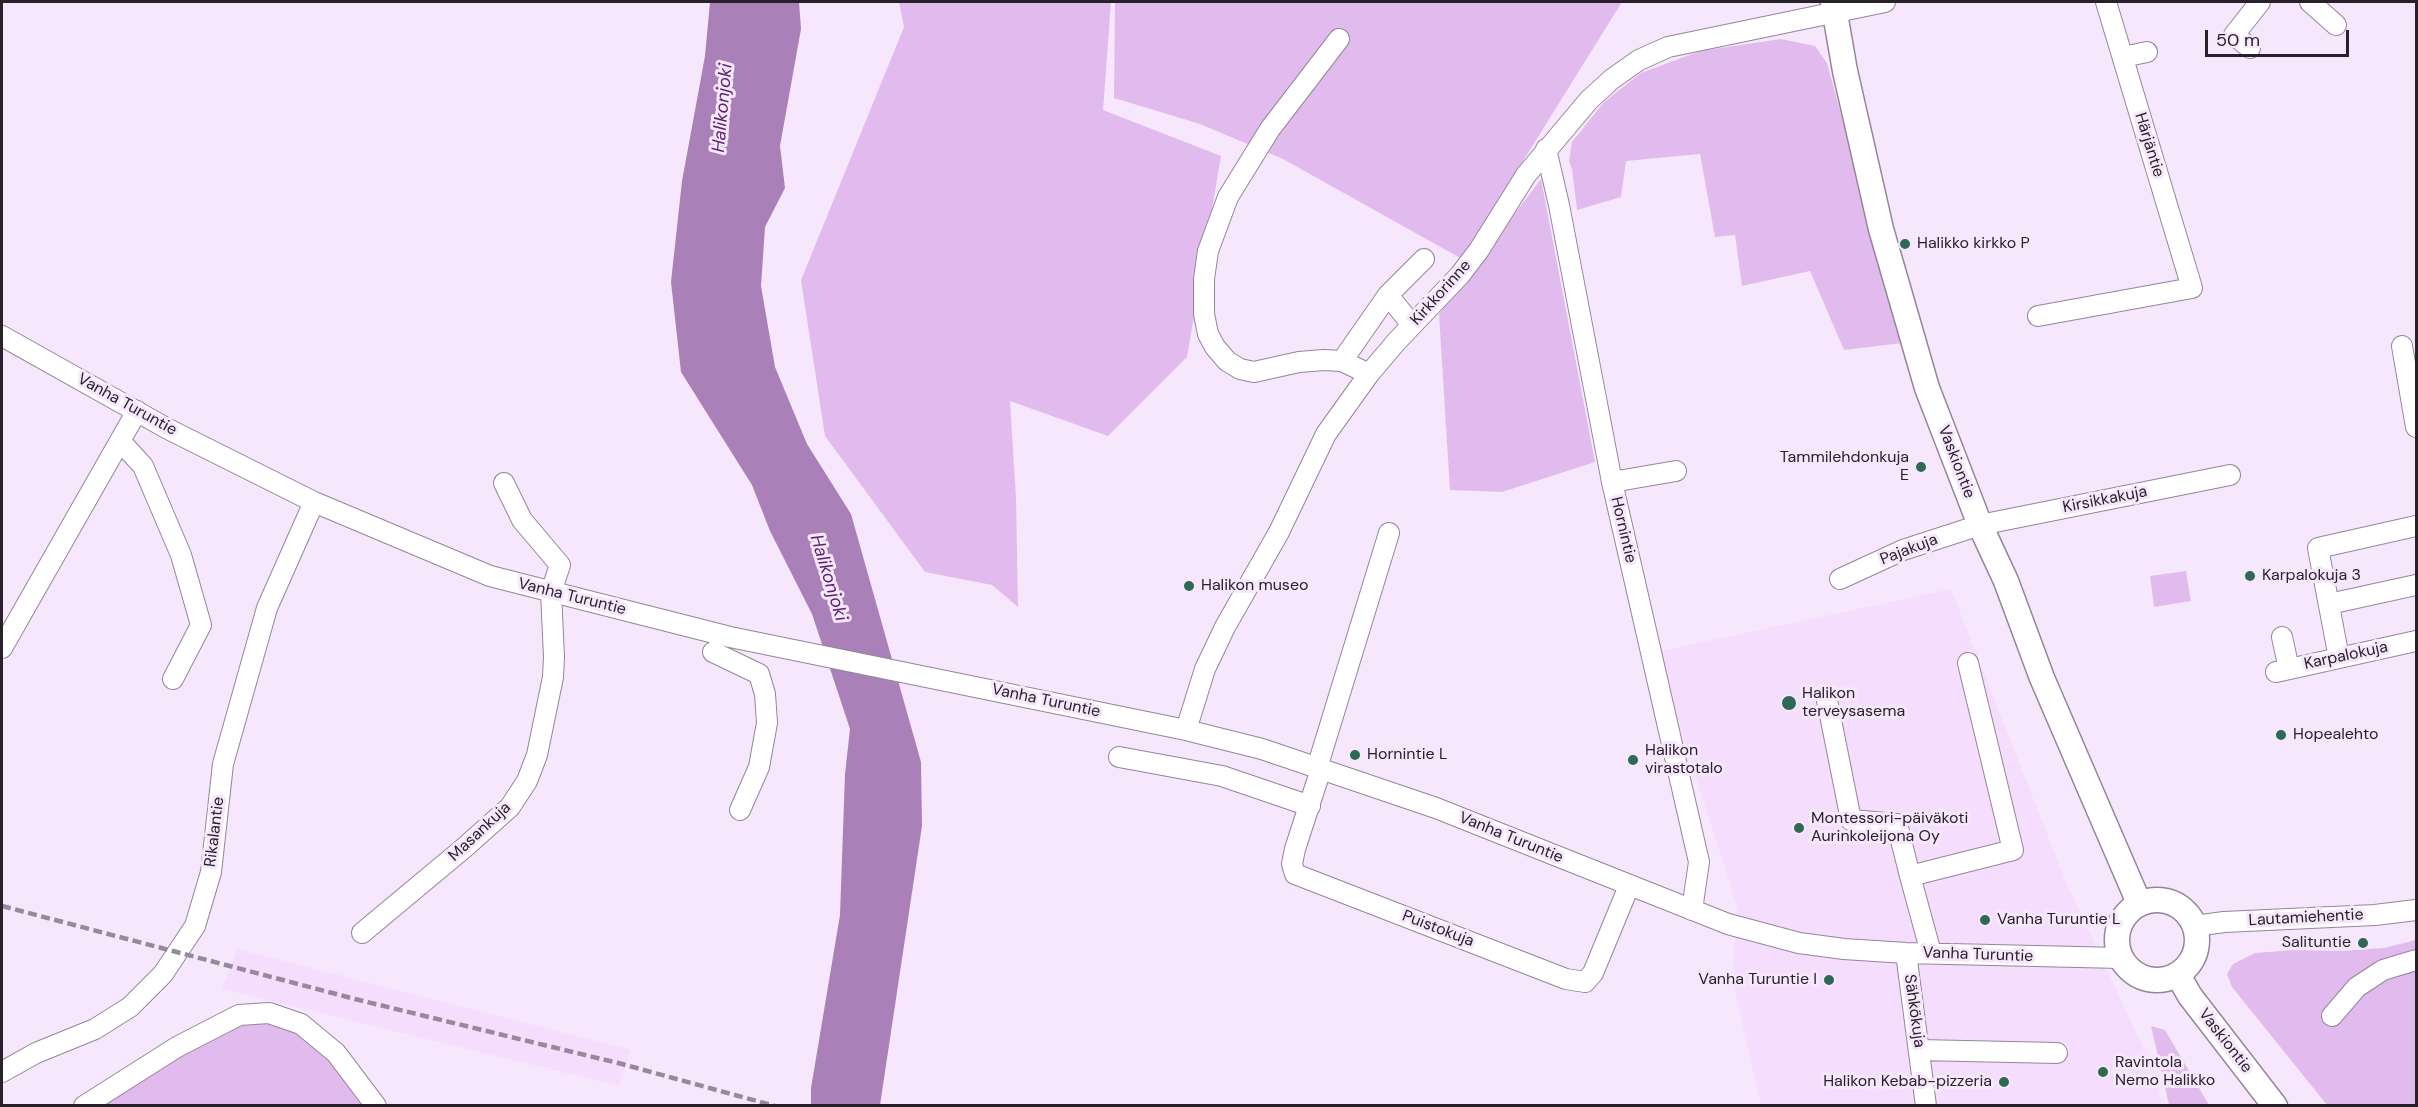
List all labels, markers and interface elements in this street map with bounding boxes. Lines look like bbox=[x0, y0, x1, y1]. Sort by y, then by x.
scale bar bbox=[2208, 18, 2352, 56]
text: 50 m bbox=[2216, 28, 2260, 52]
water label: Halikonjoki bbox=[708, 63, 738, 153]
street label: Härjäntie bbox=[2130, 110, 2168, 180]
place label: Halikko kirkko P bbox=[1917, 234, 2030, 254]
marker: Halikko kirkko P bbox=[1898, 237, 1912, 251]
street label: Kirkkorinne bbox=[1407, 256, 1475, 330]
street label: Vanha Turuntie bbox=[74, 370, 180, 440]
street label: Vaskiontie bbox=[1933, 423, 1979, 501]
place label: Tammilehdonkuja E bbox=[1780, 448, 1909, 486]
marker: Tammilehdonkuja E bbox=[1914, 460, 1928, 474]
street label: Kirsikkakuja bbox=[2061, 482, 2149, 518]
street label: Hornintie bbox=[1606, 495, 1640, 565]
street label: Pajakuja bbox=[1878, 530, 1940, 570]
water label: Halikonjoki bbox=[805, 532, 851, 624]
place label: Karpalokuja 3 bbox=[2262, 566, 2361, 586]
marker: Karpalokuja 3 bbox=[2243, 569, 2257, 583]
street label: Vanha Turuntie bbox=[516, 574, 628, 620]
place label: Halikon museo bbox=[1201, 576, 1308, 596]
marker: Halikon museo bbox=[1182, 579, 1196, 593]
street label: Karpalokuja bbox=[2302, 638, 2390, 674]
street label: Vanha Turuntie bbox=[990, 680, 1102, 722]
place label: Halikon terveysasema bbox=[1802, 684, 1905, 722]
marker: Halikon terveysasema bbox=[1780, 694, 1798, 712]
place label: Hopealehto bbox=[2293, 725, 2379, 745]
marker: Hopealehto bbox=[2274, 728, 2288, 742]
place label: Halikon virastotalo bbox=[1645, 741, 1723, 779]
place label: Hornintie L bbox=[1367, 745, 1447, 765]
marker: Hornintie L bbox=[1348, 748, 1362, 762]
marker: Halikon virastotalo bbox=[1626, 753, 1640, 767]
street label: Rikalantie bbox=[201, 796, 229, 868]
street label: Masankuja bbox=[445, 798, 515, 866]
street label: Vanha Turuntie bbox=[1456, 808, 1566, 868]
place label: Montessori-päiväkoti Aurinkoleijona Oy bbox=[1811, 809, 1968, 847]
marker: Montessori-päiväkoti Aurinkoleijona Oy bbox=[1792, 821, 1806, 835]
street label: Lautamiehentie bbox=[2248, 905, 2364, 931]
street label: Puistokuja bbox=[1399, 907, 1477, 951]
place label: Vanha Turuntie L bbox=[1997, 910, 2120, 930]
marker: Vanha Turuntie L bbox=[1978, 913, 1992, 927]
place label: Salituntie bbox=[2282, 933, 2351, 953]
marker: Salituntie bbox=[2356, 936, 2370, 950]
street label: Vanha Turuntie bbox=[1922, 943, 2034, 967]
place label: Vanha Turuntie I bbox=[1698, 970, 1817, 990]
marker: Vanha Turuntie I bbox=[1822, 973, 1836, 987]
street label: Sähkökuja bbox=[1899, 973, 1929, 1049]
street label: Vaskiontie bbox=[2194, 1005, 2256, 1077]
place label: Ravintola Nemo Halikko bbox=[2115, 1053, 2215, 1091]
marker: Ravintola Nemo Halikko bbox=[2096, 1065, 2110, 1079]
place label: Halikon Kebab-pizzeria bbox=[1823, 1072, 1992, 1092]
marker: Halikon Kebab-pizzeria bbox=[1997, 1075, 2011, 1089]

